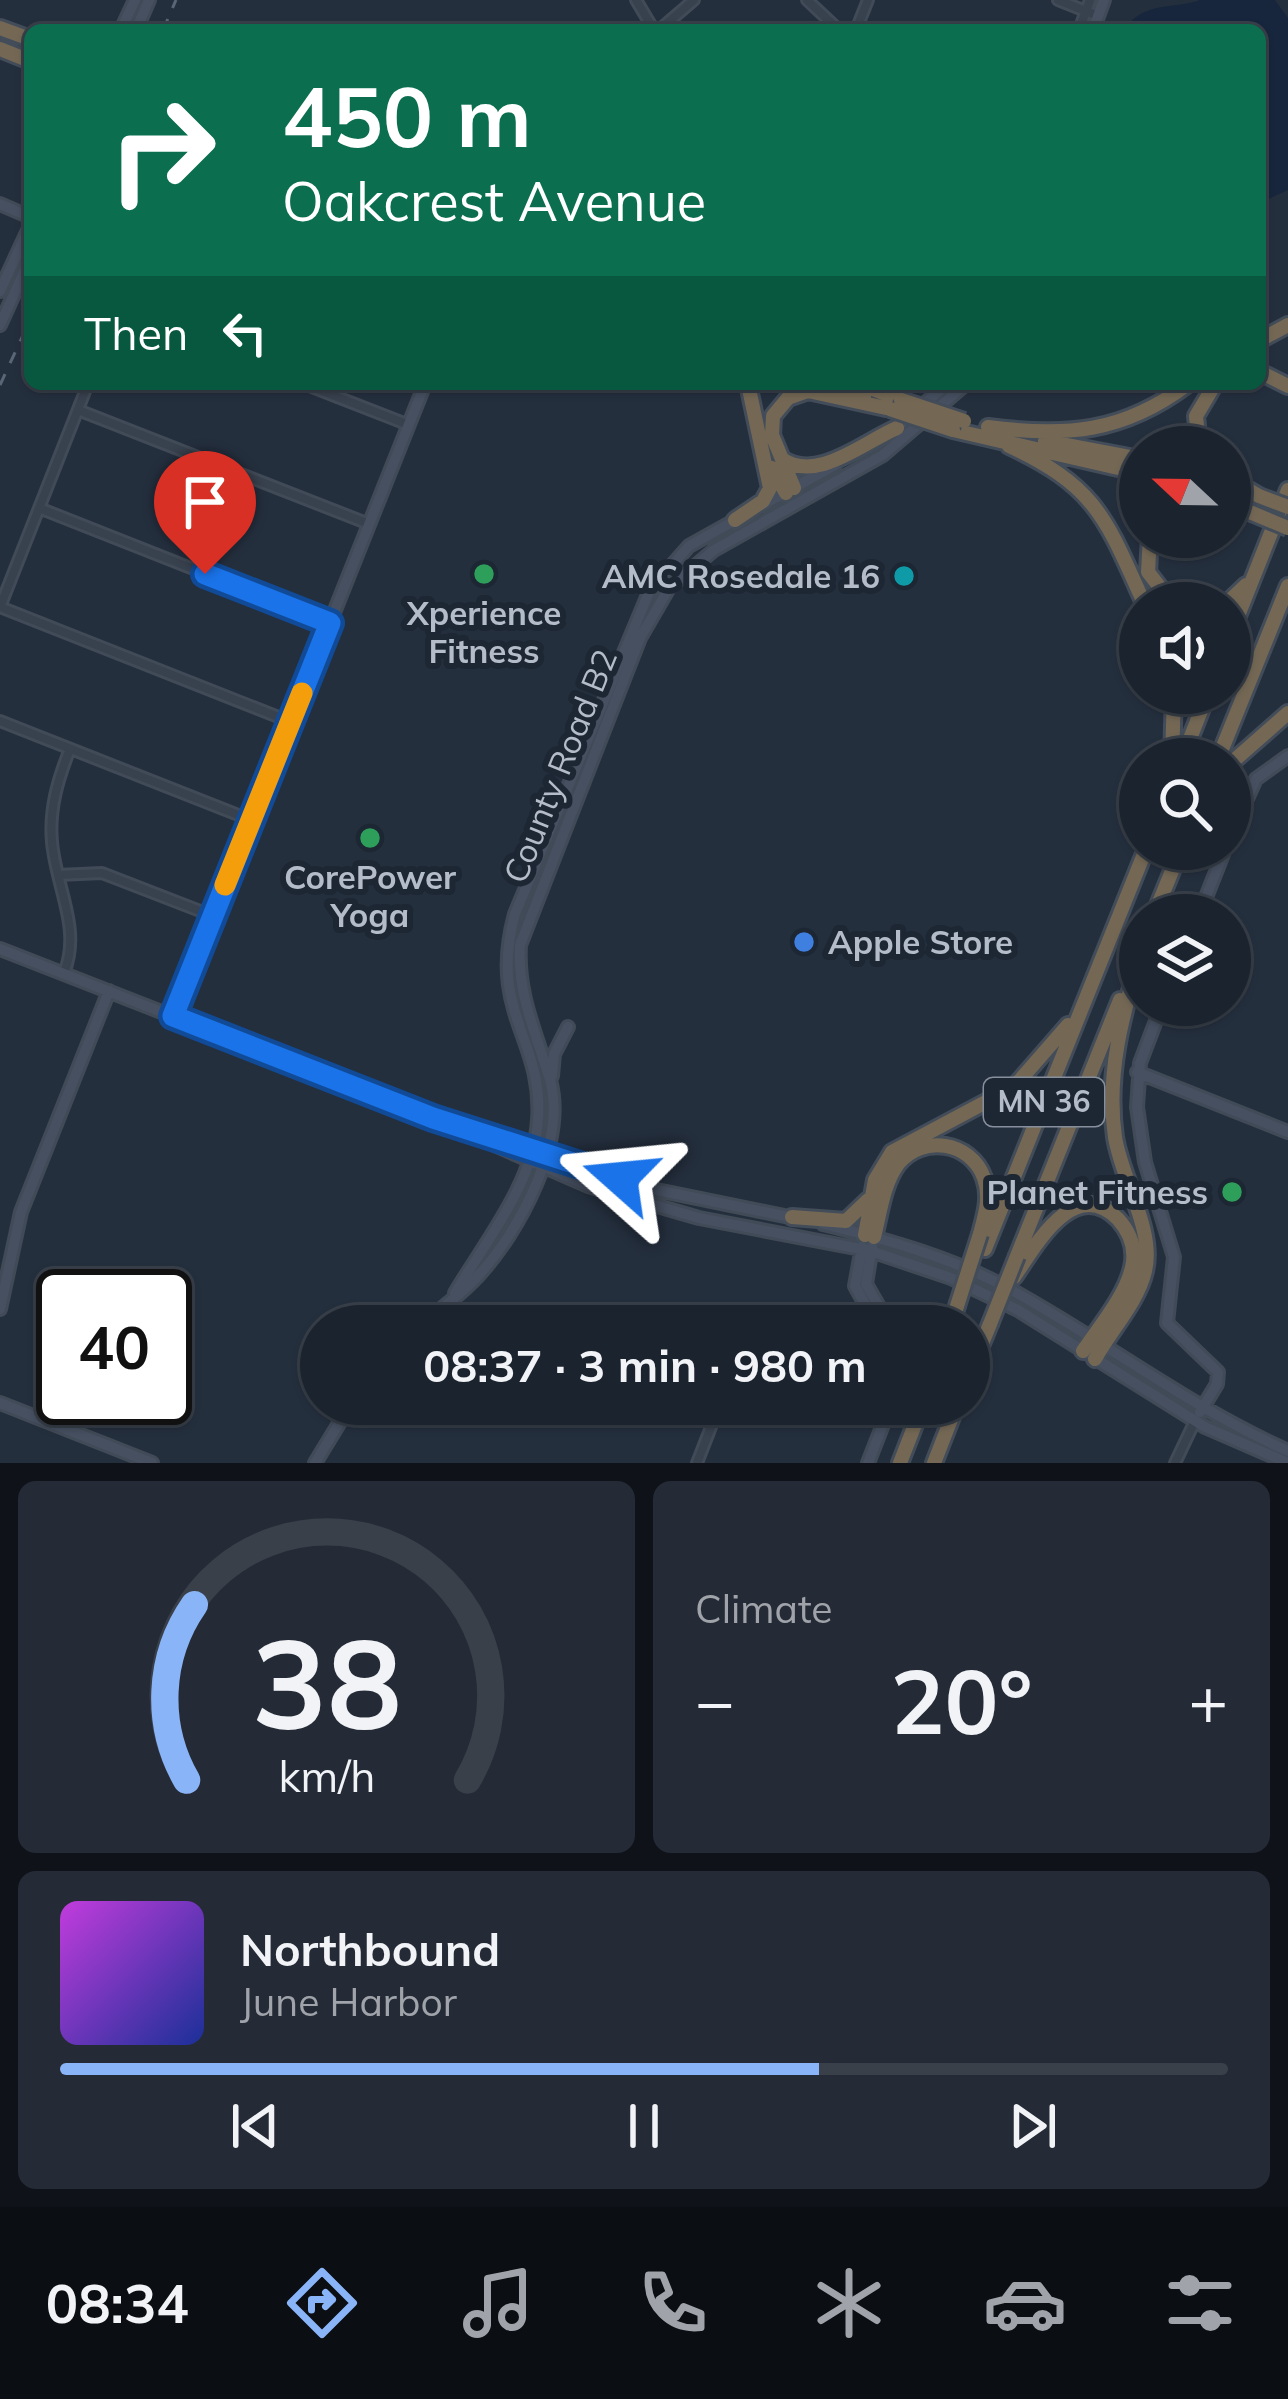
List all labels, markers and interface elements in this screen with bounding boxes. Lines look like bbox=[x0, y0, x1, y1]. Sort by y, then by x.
text: 450 m bbox=[282, 63, 532, 168]
icon: right bbox=[84, 72, 240, 228]
text: Oakcrest Avenue bbox=[282, 167, 706, 235]
icon: left bbox=[212, 300, 278, 366]
text: Then bbox=[84, 305, 188, 361]
north arrow bbox=[1119, 426, 1251, 558]
map controls bbox=[1119, 426, 1251, 1026]
pin bbox=[154, 451, 256, 574]
icon: arrive bbox=[172, 469, 238, 535]
place label: AMC Rosedale 16 bbox=[602, 555, 880, 596]
marker: Xperience Fitness bbox=[471, 561, 497, 587]
marker: AMC Rosedale 16 bbox=[891, 563, 917, 589]
button: sound bbox=[1119, 582, 1251, 714]
place label: Xperience Fitness bbox=[406, 592, 561, 671]
street label: County Road B2 bbox=[494, 643, 625, 889]
button: search bbox=[1119, 738, 1251, 870]
marker: CorePower Yoga bbox=[357, 825, 383, 851]
place label: CorePower Yoga bbox=[284, 856, 456, 935]
button: layers bbox=[1119, 894, 1251, 1026]
place label: Apple Store bbox=[828, 921, 1013, 962]
marker: Apple Store bbox=[791, 929, 817, 955]
road number: MN 36 bbox=[984, 1078, 1104, 1126]
position arrow bbox=[557, 1115, 683, 1241]
place label: Planet Fitness bbox=[986, 1171, 1208, 1212]
marker: Planet Fitness bbox=[1219, 1179, 1245, 1205]
speed limit sign: 40 bbox=[36, 1269, 192, 1425]
text: 08:37 · 3 min · 980 m bbox=[423, 1337, 867, 1393]
text: Climate bbox=[695, 1584, 833, 1633]
text: 38 bbox=[252, 1604, 401, 1760]
text: 20° bbox=[890, 1644, 1033, 1757]
text: − bbox=[695, 1659, 735, 1742]
text: + bbox=[1188, 1659, 1228, 1742]
text: km/h bbox=[278, 1749, 375, 1803]
text: Northbound bbox=[240, 1921, 500, 1977]
text: June Harbor bbox=[240, 1977, 457, 2026]
icon: previous bbox=[222, 2093, 288, 2159]
icon: pause bbox=[611, 2093, 677, 2159]
icon: next bbox=[1000, 2093, 1066, 2159]
icon: directions bbox=[280, 2261, 364, 2345]
icon: music bbox=[456, 2261, 540, 2345]
icon: phone bbox=[631, 2261, 715, 2345]
icon: climate bbox=[807, 2261, 891, 2345]
icon: car bbox=[983, 2261, 1067, 2345]
icon: filters bbox=[1158, 2261, 1242, 2345]
text: 08:34 bbox=[46, 2269, 189, 2337]

